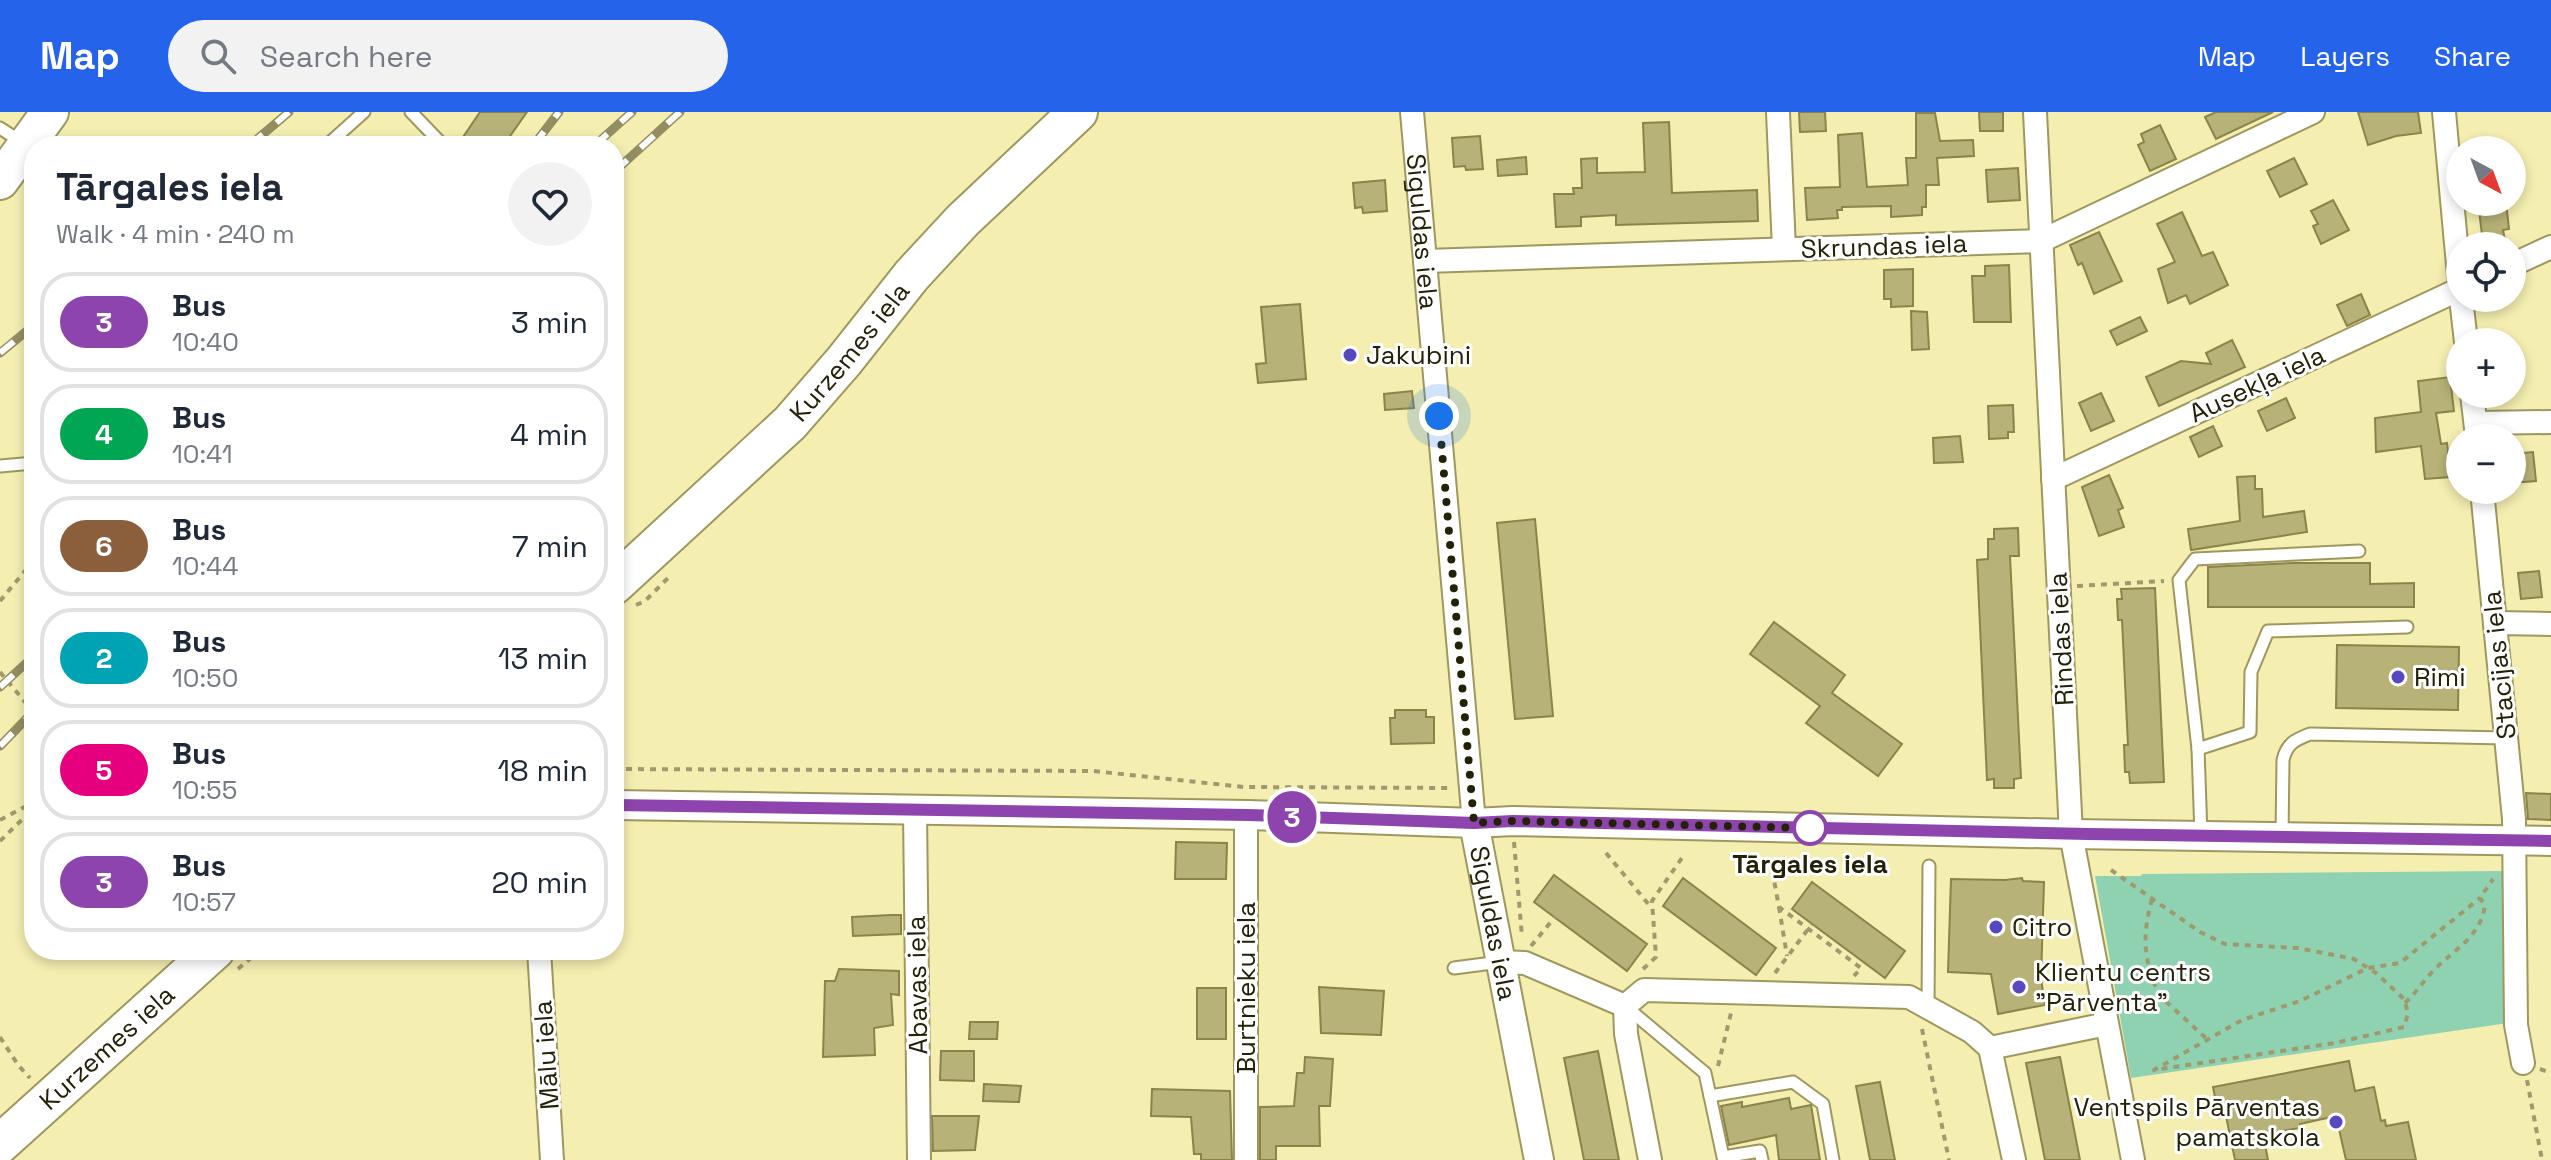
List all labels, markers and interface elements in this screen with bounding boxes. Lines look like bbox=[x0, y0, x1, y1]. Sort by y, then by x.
search box bbox=[168, 20, 728, 92]
text: Map bbox=[40, 32, 120, 80]
icon: search bbox=[196, 34, 240, 78]
text: Search here bbox=[260, 37, 433, 76]
text: Map bbox=[2198, 38, 2256, 74]
text: Layers bbox=[2300, 38, 2390, 74]
text: Share bbox=[2434, 38, 2511, 74]
north arrow bbox=[2446, 136, 2526, 216]
map controls bbox=[2446, 136, 2526, 504]
street label: Siguldas iela bbox=[1399, 152, 1446, 311]
button: heart bbox=[508, 162, 592, 246]
text: Tārgales iela bbox=[56, 163, 283, 211]
text: Walk · 4 min · 240 m bbox=[56, 217, 295, 251]
street label: Skrundas iela bbox=[1800, 226, 1968, 266]
button: locate bbox=[2446, 232, 2526, 312]
street label: Kurzemes iela bbox=[782, 275, 917, 429]
text: Bus bbox=[172, 286, 226, 325]
text: 3 min bbox=[511, 303, 588, 342]
text: 3 bbox=[95, 304, 113, 340]
text: 10:40 bbox=[172, 325, 239, 359]
button: + bbox=[2446, 328, 2526, 408]
place label: Jakubini bbox=[1366, 338, 1471, 372]
street label: Ausekļa iela bbox=[2183, 338, 2331, 430]
marker: Jakubini bbox=[1341, 346, 1359, 364]
your location bbox=[1419, 396, 1459, 436]
text: Bus bbox=[172, 398, 226, 437]
text: 4 min bbox=[510, 415, 588, 454]
text: 4 bbox=[95, 416, 113, 452]
button: − bbox=[2446, 424, 2526, 504]
text: 10:41 bbox=[172, 437, 233, 471]
text: Bus bbox=[172, 510, 226, 549]
text: 7 min bbox=[512, 527, 588, 566]
text: 6 bbox=[95, 528, 113, 564]
text: 10:44 bbox=[172, 549, 239, 583]
street label: Rindas iela bbox=[2041, 571, 2081, 707]
street label: Stacijas iela bbox=[2474, 589, 2524, 741]
text: Bus bbox=[172, 622, 226, 661]
text: 13 min bbox=[498, 639, 588, 678]
text: 2 bbox=[96, 640, 112, 676]
place label: Rimi bbox=[2414, 660, 2466, 694]
text: 10:50 bbox=[172, 661, 238, 695]
marker: Rimi bbox=[2389, 668, 2407, 686]
text: Bus bbox=[172, 734, 226, 773]
text: 18 min bbox=[498, 751, 588, 790]
text: 5 bbox=[96, 752, 112, 788]
text: 10:55 bbox=[172, 773, 237, 807]
line badge: 3 bbox=[1266, 791, 1318, 843]
text: 3 bbox=[1283, 799, 1301, 835]
marker: Tārgales iela bbox=[1793, 811, 1827, 845]
street label: Siguldas iela bbox=[1462, 843, 1525, 1003]
text: Bus bbox=[172, 846, 226, 885]
place label: Tārgales iela bbox=[1732, 847, 1888, 881]
text: 20 min bbox=[491, 863, 588, 902]
text: 3 bbox=[95, 864, 113, 900]
text: 10:57 bbox=[172, 885, 236, 919]
street label: Burtnieku iela bbox=[1229, 902, 1263, 1074]
place label: Citro bbox=[2012, 910, 2072, 944]
street label: Abavas iela bbox=[899, 915, 935, 1055]
marker: Citro bbox=[1987, 918, 2005, 936]
place label: Klientu centrs "Pārventa" bbox=[2035, 955, 2211, 1019]
street label: Kurzemes iela bbox=[32, 978, 182, 1117]
marker: Klientu centrs "Pārventa" bbox=[2010, 978, 2028, 996]
street label: Mālu iela bbox=[525, 999, 567, 1111]
place label: Ventspils Pārventas pamatskola bbox=[2073, 1090, 2320, 1154]
marker: Ventspils Pārventas pamatskola bbox=[2327, 1113, 2345, 1131]

